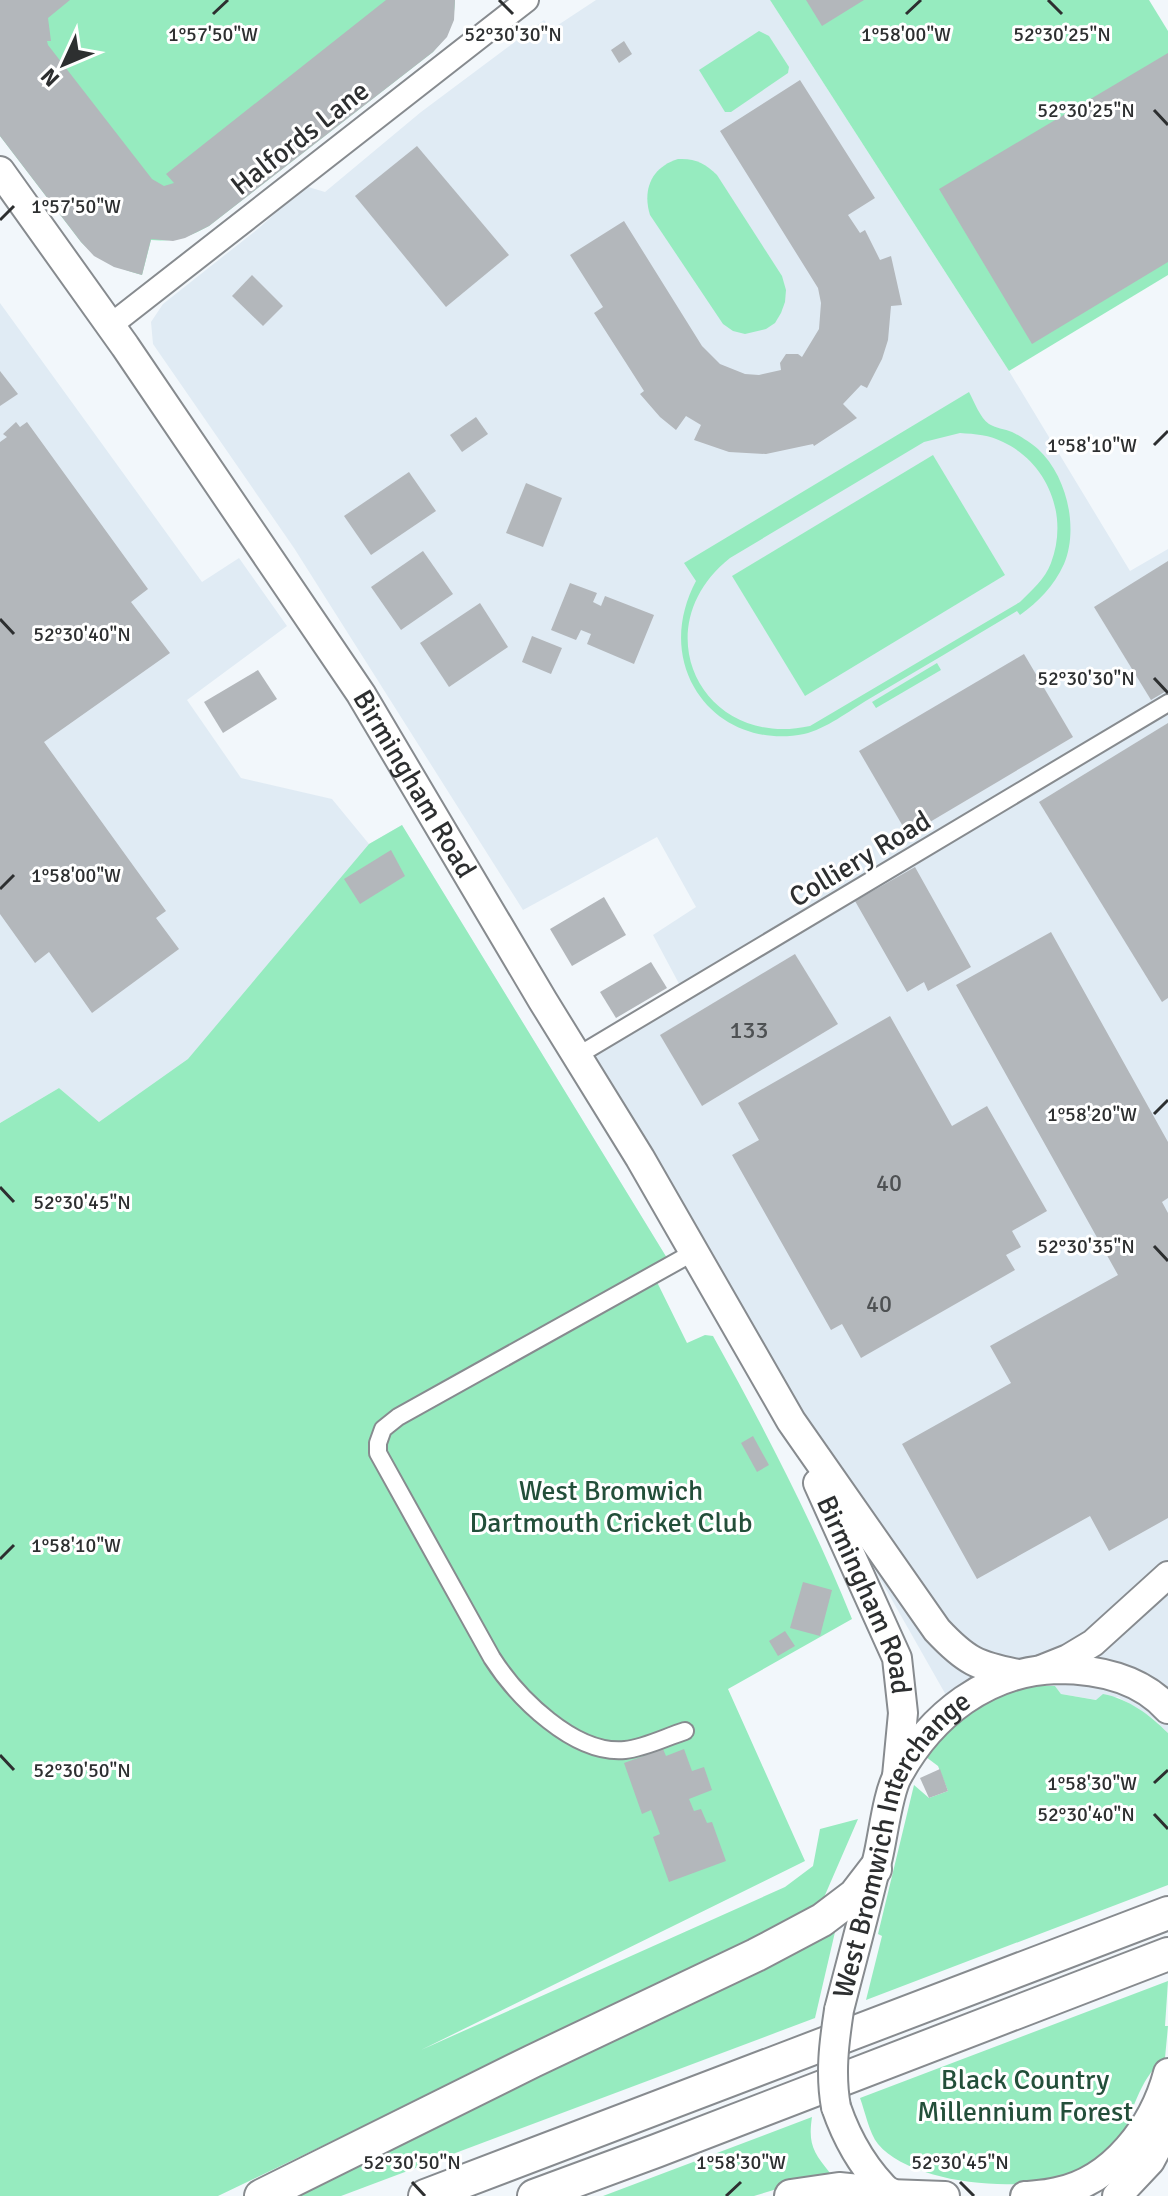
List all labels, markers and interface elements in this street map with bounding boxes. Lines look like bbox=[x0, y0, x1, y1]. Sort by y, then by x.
text: 1°57'50"W bbox=[168, 22, 258, 47]
text: 52°30'30"N bbox=[464, 22, 562, 47]
text: 1°58'00"W bbox=[861, 22, 951, 47]
text: 52°30'25"N bbox=[1013, 22, 1111, 47]
north arrow bbox=[24, 24, 104, 104]
text: N bbox=[35, 63, 65, 92]
street label: Halfords Lane bbox=[224, 74, 376, 202]
text: 52°30'25"N bbox=[1037, 98, 1135, 123]
text: 1°57'50"W bbox=[31, 194, 121, 219]
text: 1°58'10"W bbox=[1047, 433, 1137, 458]
text: 52°30'40"N bbox=[33, 622, 131, 647]
text: 52°30'30"N bbox=[1037, 666, 1135, 691]
street label: Birmingham Road bbox=[345, 684, 483, 884]
street label: Colliery Road bbox=[783, 803, 937, 915]
text: 1°58'00"W bbox=[31, 863, 121, 888]
house number: 133 bbox=[730, 1015, 768, 1045]
text: 1°58'20"W bbox=[1047, 1102, 1137, 1127]
house number: 40 bbox=[876, 1168, 902, 1198]
text: 52°30'45"N bbox=[33, 1190, 131, 1215]
text: 52°30'35"N bbox=[1037, 1234, 1135, 1259]
house number: 40 bbox=[866, 1289, 892, 1319]
park label: West Bromwich Dartmouth Cricket Club bbox=[469, 1474, 753, 1540]
street label: Birmingham Road bbox=[809, 1490, 918, 1696]
text: 1°58'10"W bbox=[31, 1533, 121, 1558]
street label: West Bromwich Interchange bbox=[826, 1684, 977, 2002]
text: 52°30'50"N bbox=[33, 1758, 131, 1783]
text: 1°58'30"W bbox=[1047, 1771, 1137, 1796]
text: 52°30'40"N bbox=[1037, 1802, 1135, 1827]
park label: Black Country Millennium Forest bbox=[917, 2063, 1133, 2129]
text: 52°30'50"N bbox=[363, 2150, 461, 2175]
text: 1°58'30"W bbox=[696, 2150, 786, 2175]
text: 52°30'45"N bbox=[911, 2150, 1009, 2175]

